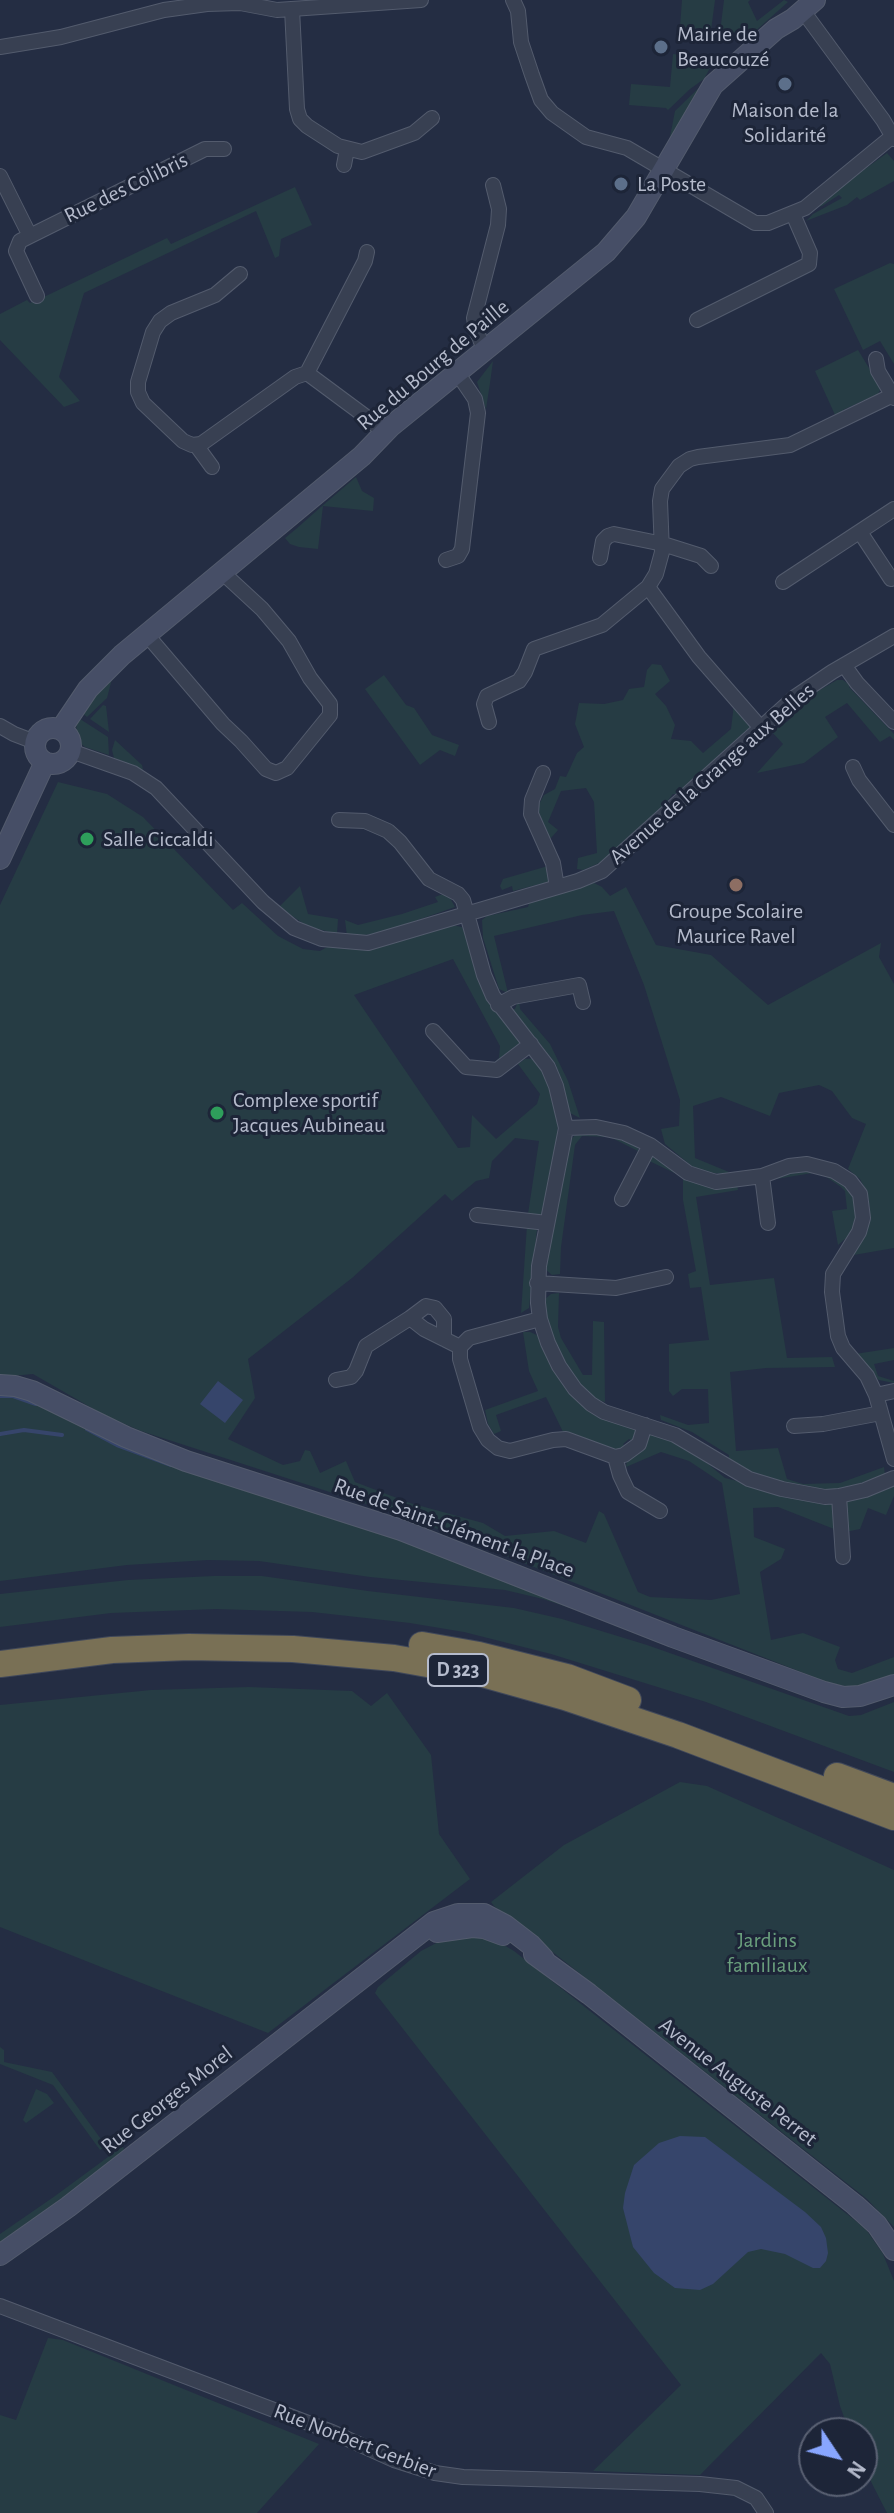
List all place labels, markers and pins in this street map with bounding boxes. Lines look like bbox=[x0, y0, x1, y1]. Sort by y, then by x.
place label: Mairie de Beaucouzé bbox=[677, 21, 769, 72]
marker: Mairie de Beaucouzé bbox=[652, 38, 670, 56]
marker: Maison de la Solidarité bbox=[776, 75, 794, 93]
place label: Maison de la Solidarité bbox=[731, 97, 839, 148]
place label: La Poste bbox=[637, 171, 706, 197]
marker: La Poste bbox=[612, 175, 630, 193]
place label: Salle Ciccaldi bbox=[103, 826, 214, 852]
marker: Salle Ciccaldi bbox=[78, 830, 96, 848]
marker: Groupe Scolaire Maurice Ravel bbox=[727, 876, 745, 894]
place label: Groupe Scolaire Maurice Ravel bbox=[669, 898, 803, 950]
place label: Complexe sportif Jacques Aubineau bbox=[233, 1087, 385, 1138]
marker: Complexe sportif Jacques Aubineau bbox=[208, 1104, 226, 1122]

